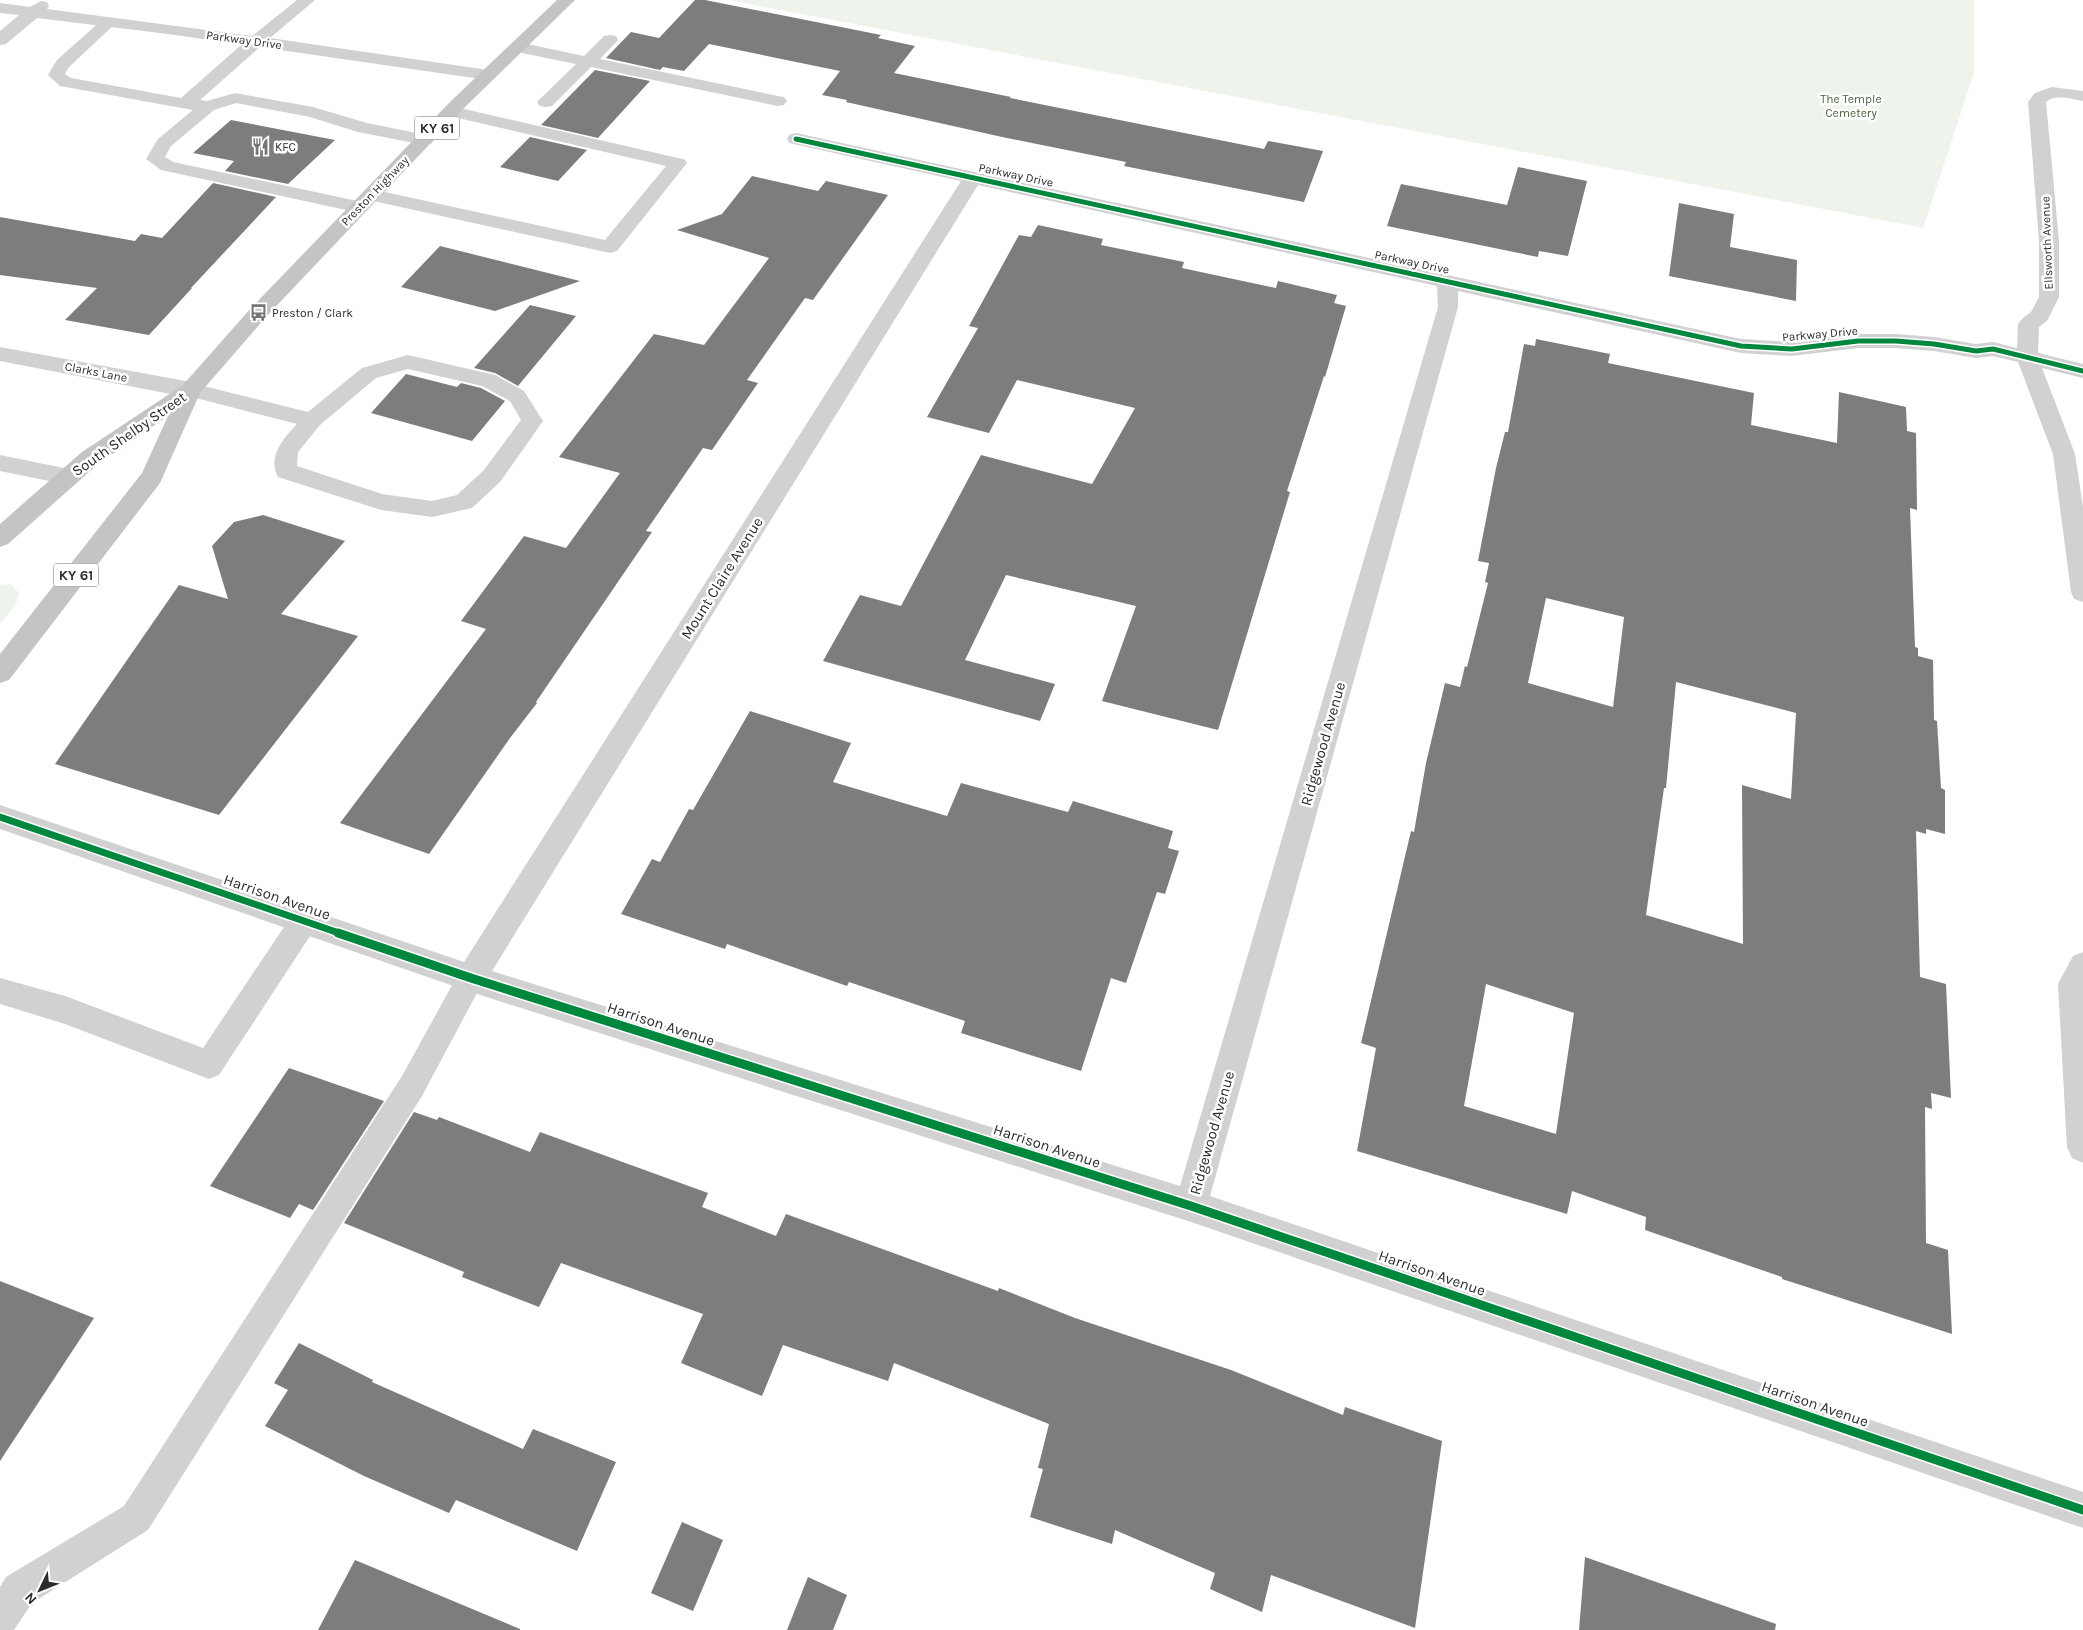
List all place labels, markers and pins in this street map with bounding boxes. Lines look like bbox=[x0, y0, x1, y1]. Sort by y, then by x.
restaurant icon: KFC bbox=[251, 137, 271, 157]
place label: KFC bbox=[275, 140, 296, 154]
bus stop icon: Preston / Clark bbox=[248, 303, 268, 323]
place label: Preston / Clark bbox=[272, 306, 353, 320]

